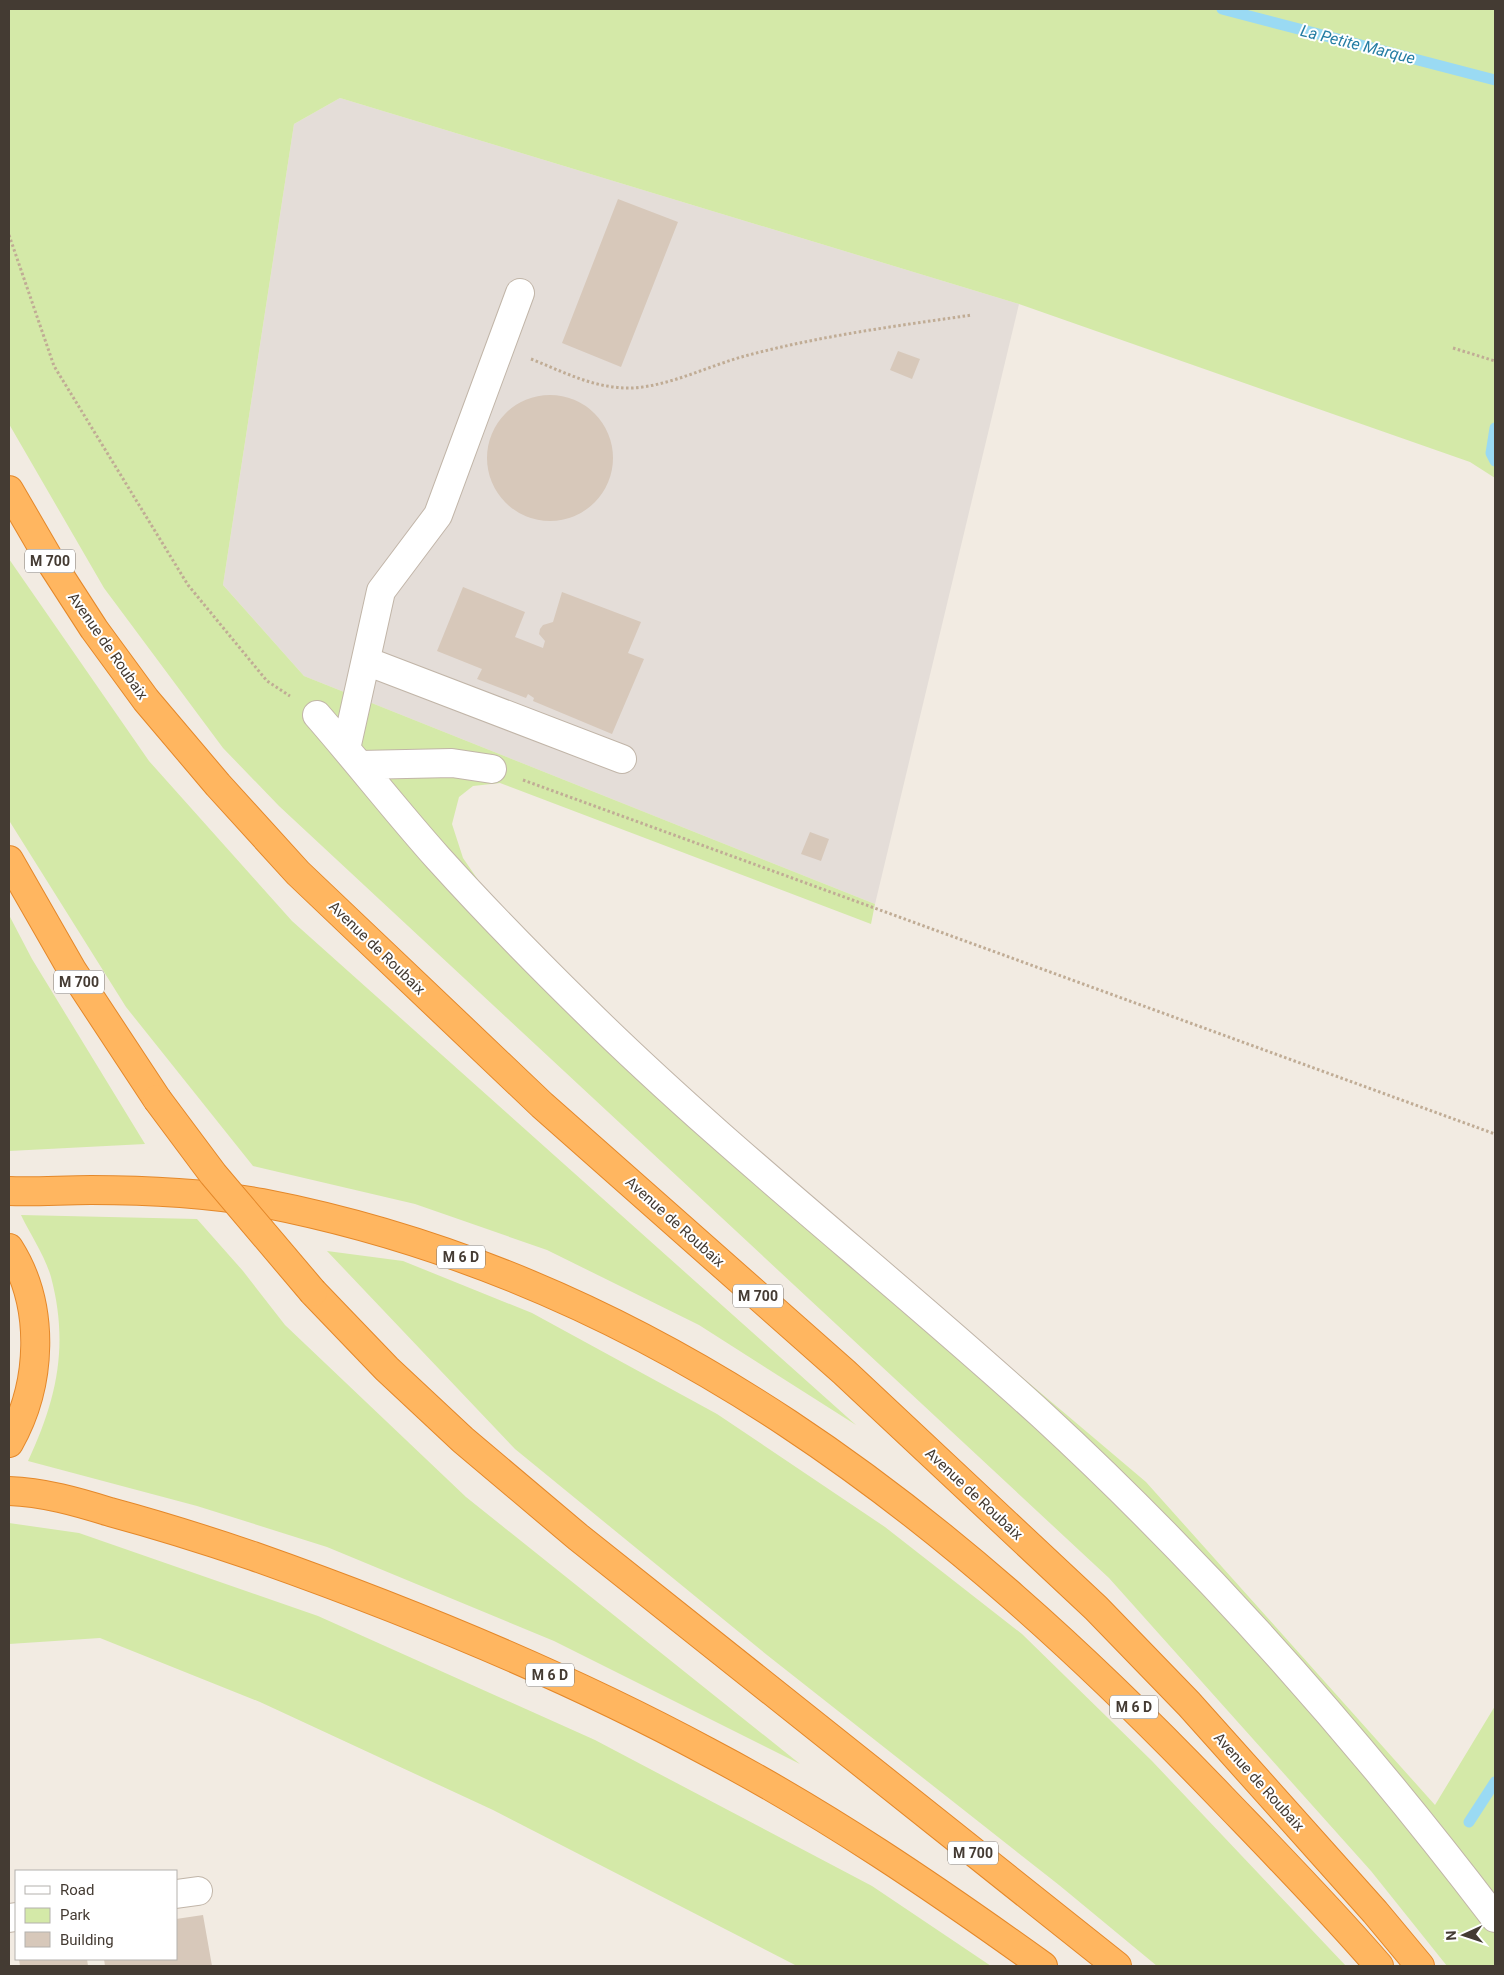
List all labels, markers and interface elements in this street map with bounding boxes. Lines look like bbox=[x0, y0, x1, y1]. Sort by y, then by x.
water label: La Petite Marque bbox=[1299, 21, 1417, 68]
road number: M 700 bbox=[25, 550, 75, 572]
street label: Avenue de Roubaix bbox=[64, 589, 152, 703]
street label: Avenue de Roubaix bbox=[325, 898, 429, 999]
road number: M 700 bbox=[54, 970, 104, 994]
street label: Avenue de Roubaix bbox=[622, 1173, 728, 1271]
road number: M 6 D bbox=[437, 1246, 485, 1268]
road number: M 700 bbox=[733, 1284, 783, 1308]
street label: Avenue de Roubaix bbox=[922, 1444, 1027, 1544]
road number: M 6 D bbox=[526, 1664, 574, 1686]
road number: M 6 D bbox=[1110, 1695, 1158, 1718]
street label: Avenue de Roubaix bbox=[1210, 1729, 1308, 1835]
road number: M 700 bbox=[948, 1842, 998, 1865]
legend bbox=[15, 1870, 178, 1960]
text: Road bbox=[60, 1881, 94, 1899]
text: Park bbox=[60, 1906, 91, 1924]
north arrow bbox=[1439, 1910, 1489, 1960]
text: N bbox=[1443, 1930, 1459, 1941]
text: Building bbox=[60, 1931, 114, 1949]

